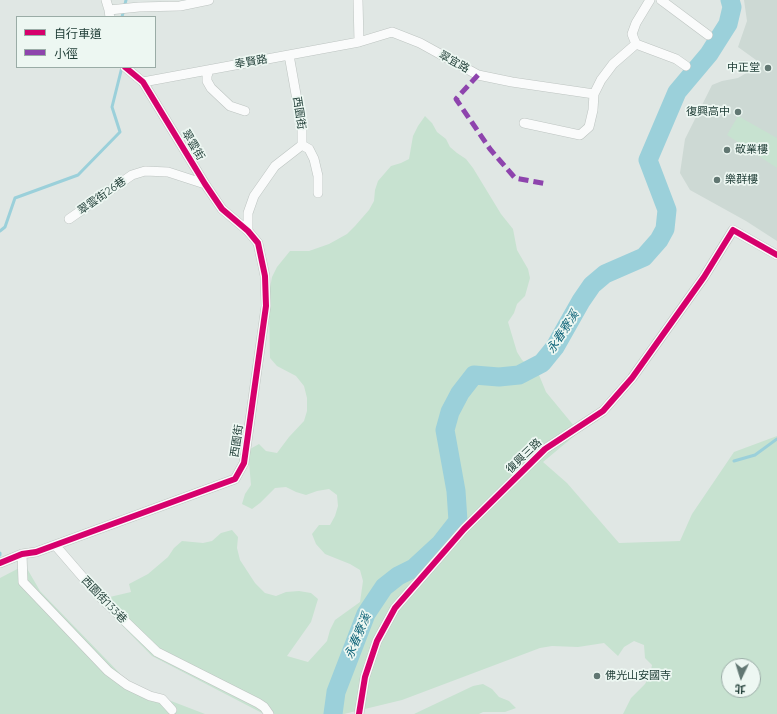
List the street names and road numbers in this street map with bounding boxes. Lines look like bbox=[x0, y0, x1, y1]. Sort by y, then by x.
street label: 翠宜路 bbox=[436, 48, 472, 76]
street label: 奉賢路 bbox=[234, 53, 268, 71]
street label: 西園街 bbox=[290, 96, 308, 130]
street label: 翠雲街 bbox=[179, 127, 207, 163]
street label: 翠雲街26巷 bbox=[75, 175, 129, 217]
street label: 西園街 bbox=[228, 424, 246, 458]
street label: 復興三路 bbox=[504, 436, 544, 476]
street label: 西園街133巷 bbox=[79, 574, 129, 626]

